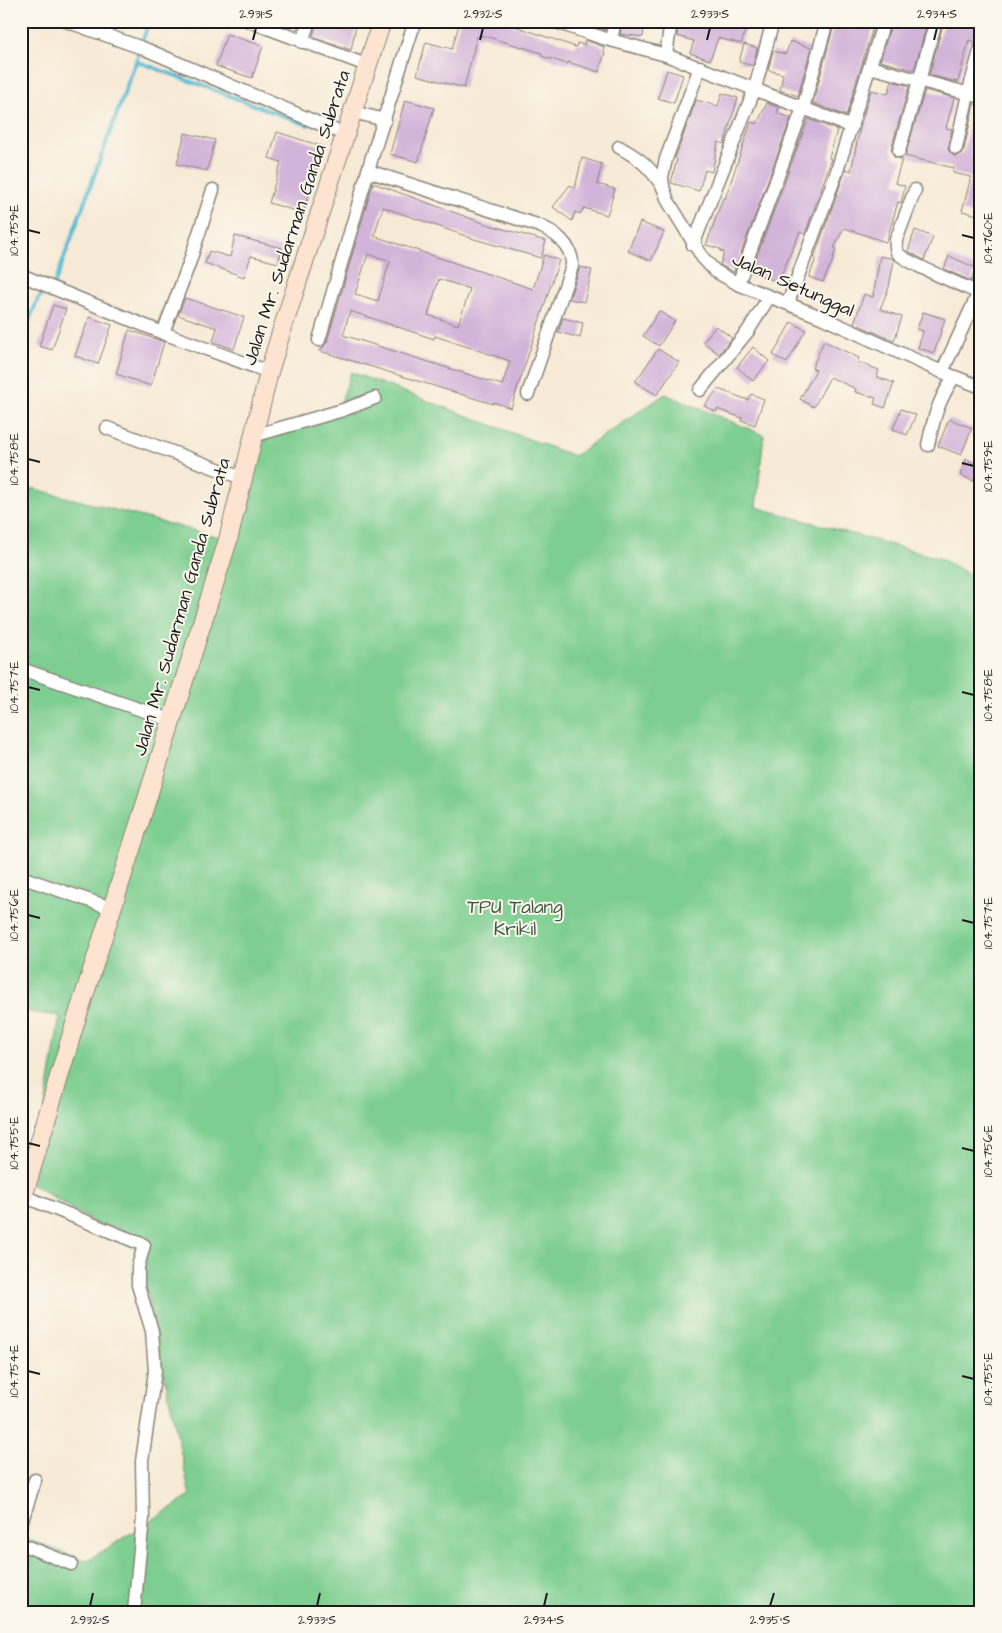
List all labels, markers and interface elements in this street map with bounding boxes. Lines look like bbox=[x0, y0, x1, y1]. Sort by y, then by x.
text: 2.931°S bbox=[239, 6, 273, 23]
text: 2.932°S bbox=[464, 6, 503, 23]
text: 2.933°S bbox=[691, 6, 729, 23]
text: 2.934°S bbox=[917, 6, 957, 23]
street label: Jalan Mr. Sudarman Ganda Subrata bbox=[236, 67, 358, 369]
text: 104.759°E bbox=[6, 204, 23, 256]
text: 104.760°E bbox=[980, 212, 997, 264]
street label: Jalan Setunggal bbox=[727, 246, 858, 325]
text: 104.758°E bbox=[6, 433, 23, 485]
text: 104.759°E bbox=[980, 440, 997, 492]
street label: Jalan Mr. Sudarman Ganda Subrata bbox=[126, 455, 238, 759]
text: 104.757°E bbox=[6, 661, 23, 713]
text: 104.758°E bbox=[980, 669, 997, 721]
text: 104.756°E bbox=[6, 889, 23, 941]
park label: TPU Talang Krikil bbox=[467, 894, 563, 943]
text: 104.757°E bbox=[980, 897, 997, 949]
text: 104.755°E bbox=[6, 1116, 23, 1170]
text: 104.756°E bbox=[980, 1125, 997, 1177]
text: 104.754°E bbox=[6, 1345, 23, 1397]
text: 104.755°E bbox=[980, 1352, 997, 1406]
text: 2.932°S bbox=[71, 1612, 110, 1629]
text: 2.933°S bbox=[298, 1612, 336, 1629]
text: 2.934°S bbox=[524, 1612, 564, 1629]
text: 2.935°S bbox=[750, 1612, 790, 1629]

